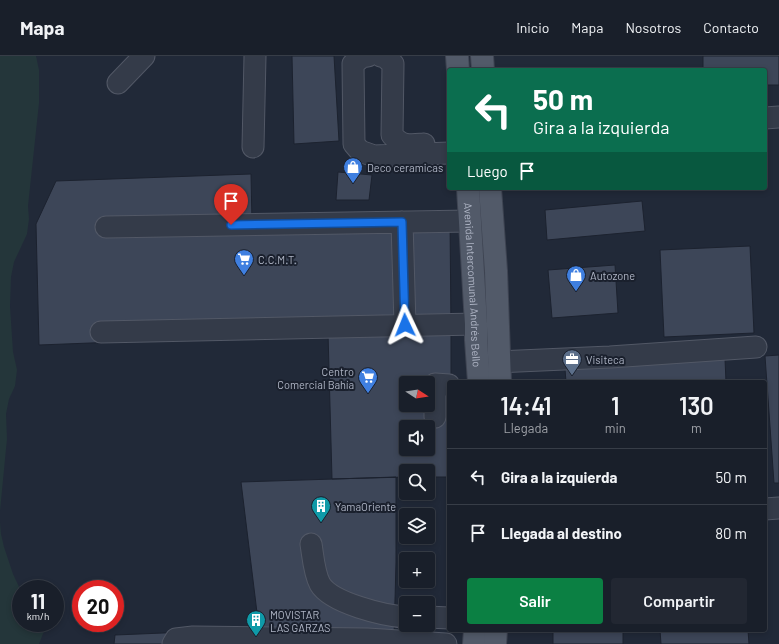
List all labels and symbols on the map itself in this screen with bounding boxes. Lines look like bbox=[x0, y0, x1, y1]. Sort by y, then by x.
shop icon: Deco ceramicas bbox=[342, 156, 364, 184]
place label: Deco ceramicas bbox=[367, 161, 443, 174]
pin bbox=[214, 184, 248, 225]
street label: Avenida Intercomunal Andrés Bello bbox=[462, 202, 484, 368]
supermarket icon: C.C.M.T. bbox=[233, 248, 255, 276]
place label: C.C.M.T. bbox=[258, 253, 297, 266]
shop icon: Autozone bbox=[565, 264, 587, 292]
place label: Autozone bbox=[590, 269, 635, 282]
position arrow bbox=[384, 304, 426, 346]
office icon: Visiteca bbox=[561, 348, 583, 376]
place label: Visiteca bbox=[586, 353, 624, 366]
place label: Centro Comercial Bahía bbox=[277, 365, 354, 391]
supermarket icon: Centro Comercial Bahía bbox=[357, 366, 379, 394]
north arrow bbox=[399, 376, 435, 412]
building icon: YamaOriente bbox=[310, 495, 332, 523]
place label: YamaOriente bbox=[335, 500, 396, 513]
speed limit sign: 20 bbox=[72, 580, 124, 632]
place label: MOVISTAR LAS GARZAS bbox=[270, 608, 331, 634]
building icon: MOVISTAR LAS GARZAS bbox=[245, 609, 267, 637]

